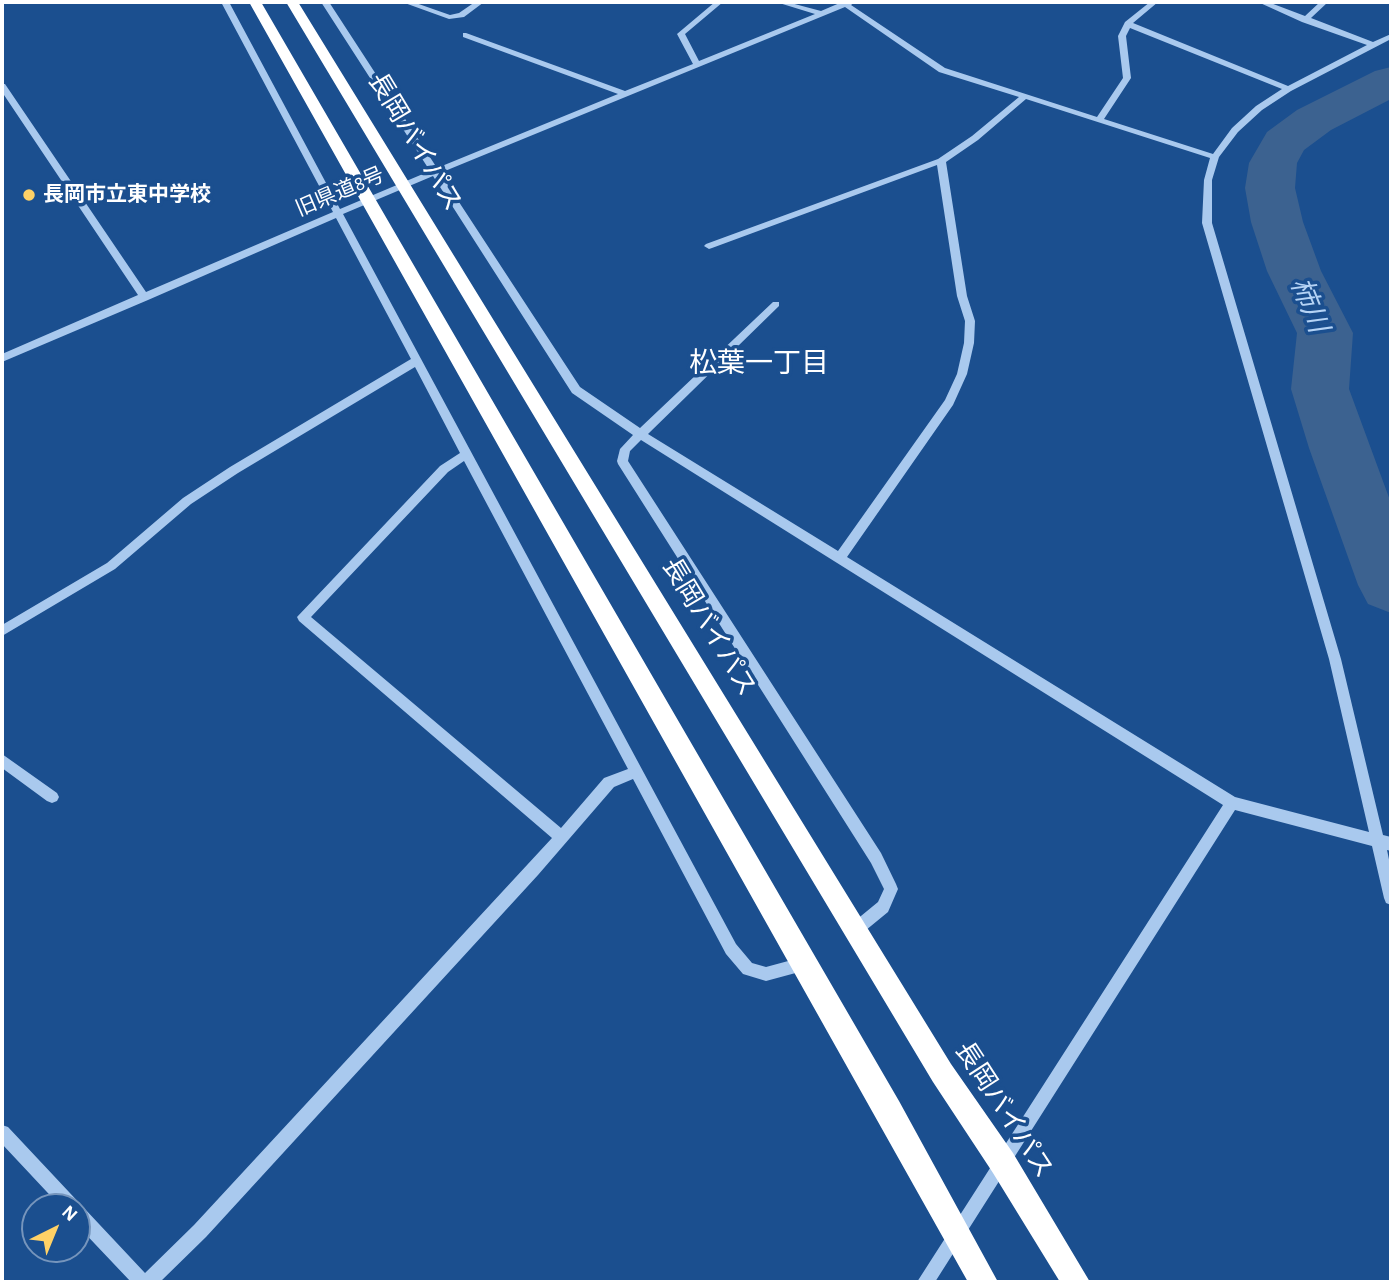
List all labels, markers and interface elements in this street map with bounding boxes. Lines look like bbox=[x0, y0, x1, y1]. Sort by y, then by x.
street label: 長岡バイパス bbox=[361, 67, 469, 217]
street label: 旧県道8号 bbox=[292, 162, 388, 222]
place label: 長岡市立東中学校 bbox=[43, 182, 211, 208]
marker: 長岡市立東中学校 bbox=[21, 187, 37, 203]
water label: 柿川 bbox=[1283, 273, 1335, 337]
district label: 松葉一丁目 bbox=[689, 347, 829, 381]
street label: 長岡バイパス bbox=[655, 552, 763, 702]
street label: 長岡バイパス bbox=[948, 1036, 1060, 1184]
north arrow bbox=[21, 1193, 91, 1263]
text: N bbox=[58, 1202, 81, 1225]

